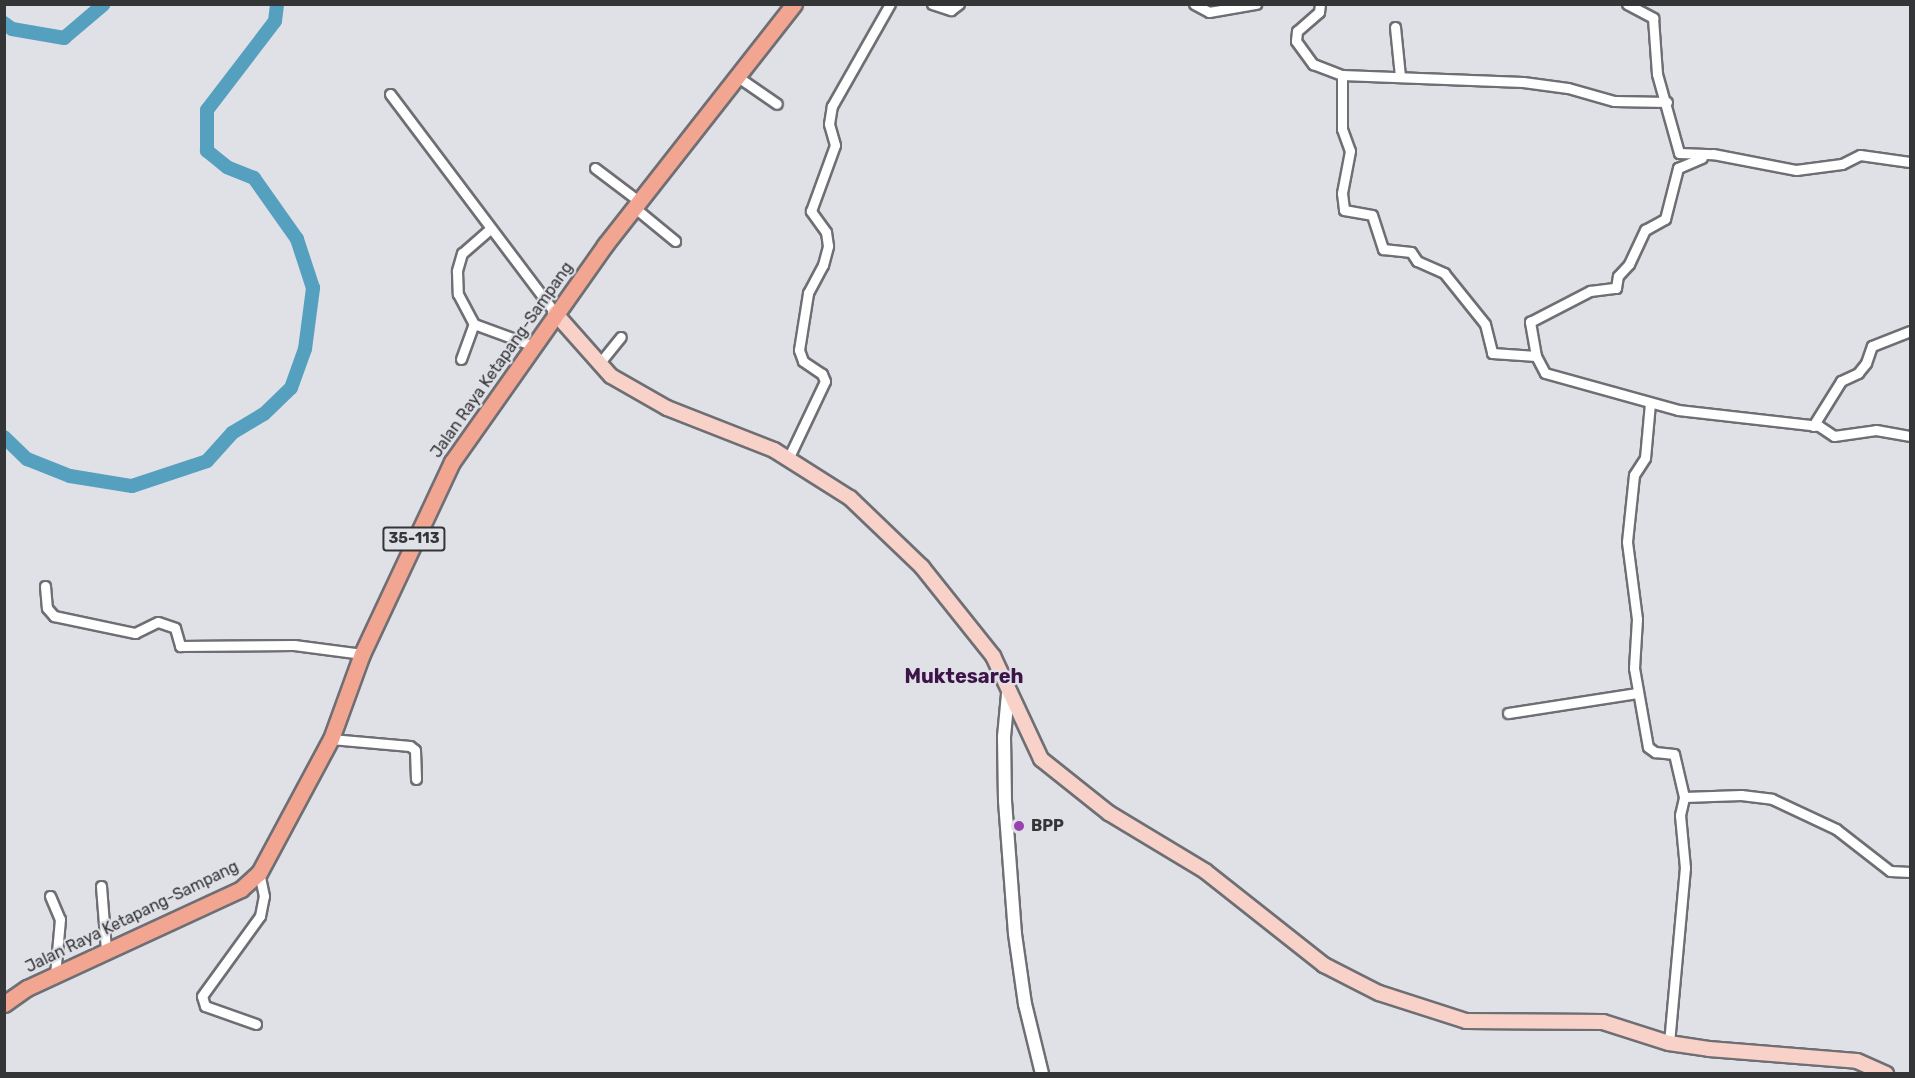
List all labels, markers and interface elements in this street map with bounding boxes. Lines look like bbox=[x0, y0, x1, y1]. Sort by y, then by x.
street label: Jalan Raya Ketapang-Sampang bbox=[427, 258, 577, 462]
road number: 35-113 bbox=[381, 527, 447, 551]
district label: Muktesareh bbox=[904, 664, 1024, 688]
place label: BPP bbox=[1031, 816, 1064, 836]
marker: BPP bbox=[1012, 819, 1026, 833]
street label: Jalan Raya Ketapang-Sampang bbox=[22, 857, 242, 977]

